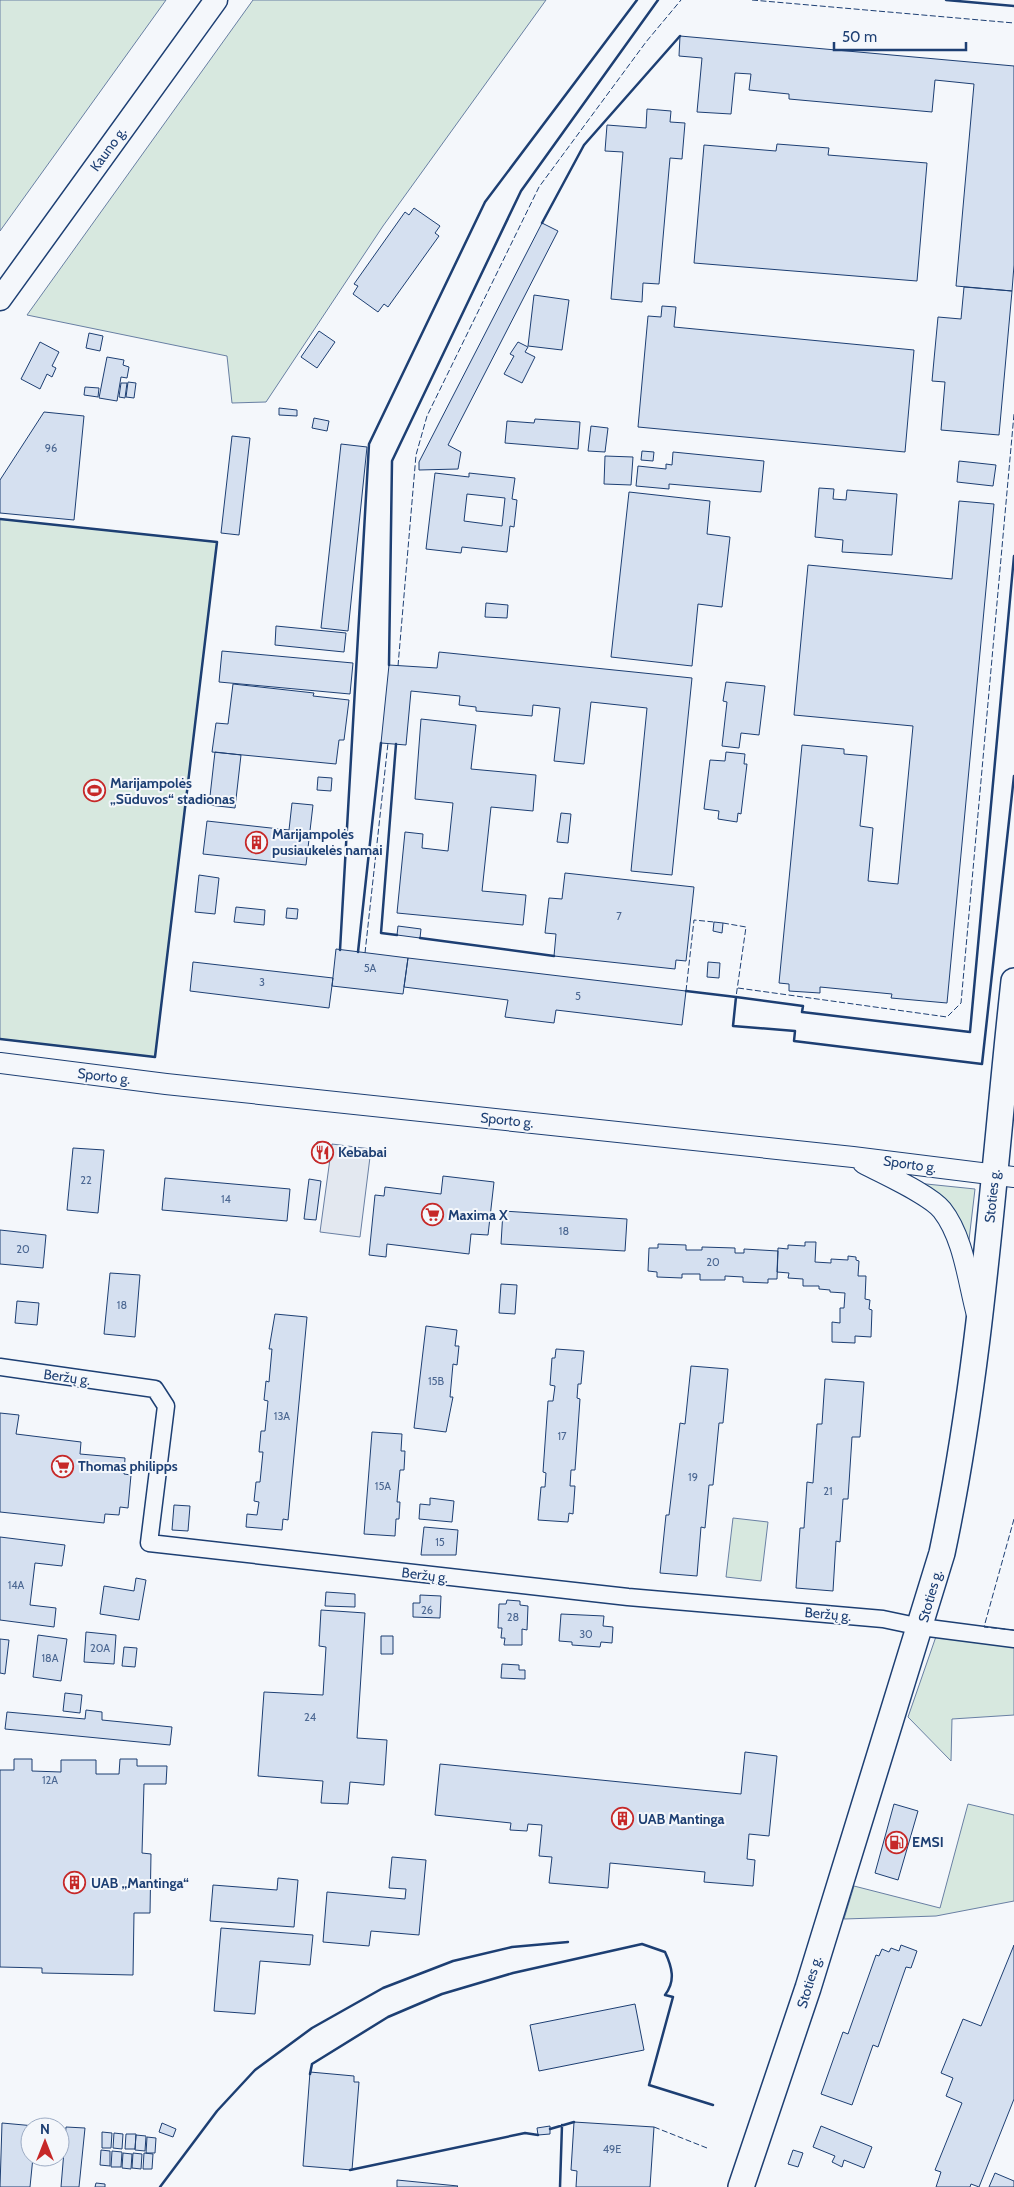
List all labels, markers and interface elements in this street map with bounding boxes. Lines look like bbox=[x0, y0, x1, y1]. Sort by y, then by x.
scale bar bbox=[834, 20, 966, 52]
text: 50 m bbox=[842, 28, 877, 46]
street label: Kauno g. bbox=[86, 123, 130, 175]
house number: 96 bbox=[45, 441, 57, 455]
place label: Marijampolės „Sūduvos“ stadionas bbox=[110, 774, 235, 808]
sports icon: Marijampolės „Sūduvos“ stadionas bbox=[82, 779, 106, 803]
place label: Marijampolės pusiaukelės namai bbox=[272, 825, 383, 859]
building icon: Marijampolės pusiaukelės namai bbox=[244, 830, 268, 854]
house number: 7 bbox=[616, 909, 622, 923]
house number: 5A bbox=[364, 961, 377, 975]
house number: 3 bbox=[259, 975, 265, 989]
house number: 5 bbox=[575, 989, 581, 1003]
street label: Sporto g. bbox=[76, 1064, 132, 1088]
street label: Sporto g. bbox=[479, 1108, 535, 1132]
restaurant icon: Kebabai bbox=[310, 1140, 334, 1164]
place label: Kebabai bbox=[338, 1143, 387, 1161]
street label: Sporto g. bbox=[882, 1151, 938, 1177]
street label: Stoties g. bbox=[980, 1168, 1004, 1224]
house number: 22 bbox=[80, 1173, 92, 1187]
house number: 14 bbox=[221, 1192, 232, 1206]
supermarket icon: Maxima X bbox=[420, 1203, 444, 1227]
place label: Maxima X bbox=[448, 1206, 508, 1224]
house number: 18 bbox=[559, 1224, 569, 1238]
house number: 20 bbox=[16, 1242, 30, 1256]
house number: 20 bbox=[706, 1255, 720, 1269]
house number: 18 bbox=[117, 1298, 127, 1312]
street label: Beržų g. bbox=[43, 1365, 92, 1389]
house number: 15B bbox=[428, 1374, 444, 1388]
house number: 13A bbox=[274, 1409, 290, 1423]
house number: 17 bbox=[557, 1429, 567, 1443]
supermarket icon: Thomas philipps bbox=[50, 1454, 74, 1478]
place label: Thomas philipps bbox=[78, 1457, 178, 1475]
house number: 19 bbox=[688, 1470, 698, 1484]
house number: 15A bbox=[375, 1479, 391, 1493]
house number: 21 bbox=[823, 1484, 833, 1498]
house number: 15 bbox=[435, 1535, 445, 1549]
street label: Beržų g. bbox=[401, 1563, 449, 1587]
street label: Stoties g. bbox=[914, 1568, 946, 1624]
house number: 14A bbox=[8, 1578, 25, 1592]
house number: 26 bbox=[421, 1603, 433, 1617]
street label: Beržų g. bbox=[804, 1603, 852, 1625]
house number: 28 bbox=[507, 1610, 519, 1624]
house number: 30 bbox=[579, 1627, 593, 1641]
house number: 20A bbox=[90, 1641, 110, 1655]
house number: 18A bbox=[41, 1651, 59, 1665]
house number: 24 bbox=[304, 1710, 317, 1724]
house number: 12A bbox=[42, 1773, 58, 1787]
building icon: UAB Mantinga bbox=[610, 1807, 634, 1831]
place label: UAB Mantinga bbox=[638, 1810, 725, 1828]
fuel station icon: EMSI bbox=[884, 1830, 908, 1854]
place label: EMSI bbox=[912, 1833, 944, 1851]
building icon: UAB „Mantinga“ bbox=[63, 1871, 87, 1895]
place label: UAB „Mantinga“ bbox=[91, 1874, 189, 1892]
street label: Stoties g. bbox=[793, 1954, 826, 2010]
north arrow bbox=[20, 2117, 70, 2167]
text: N bbox=[40, 2120, 50, 2138]
house number: 49E bbox=[603, 2142, 621, 2156]

